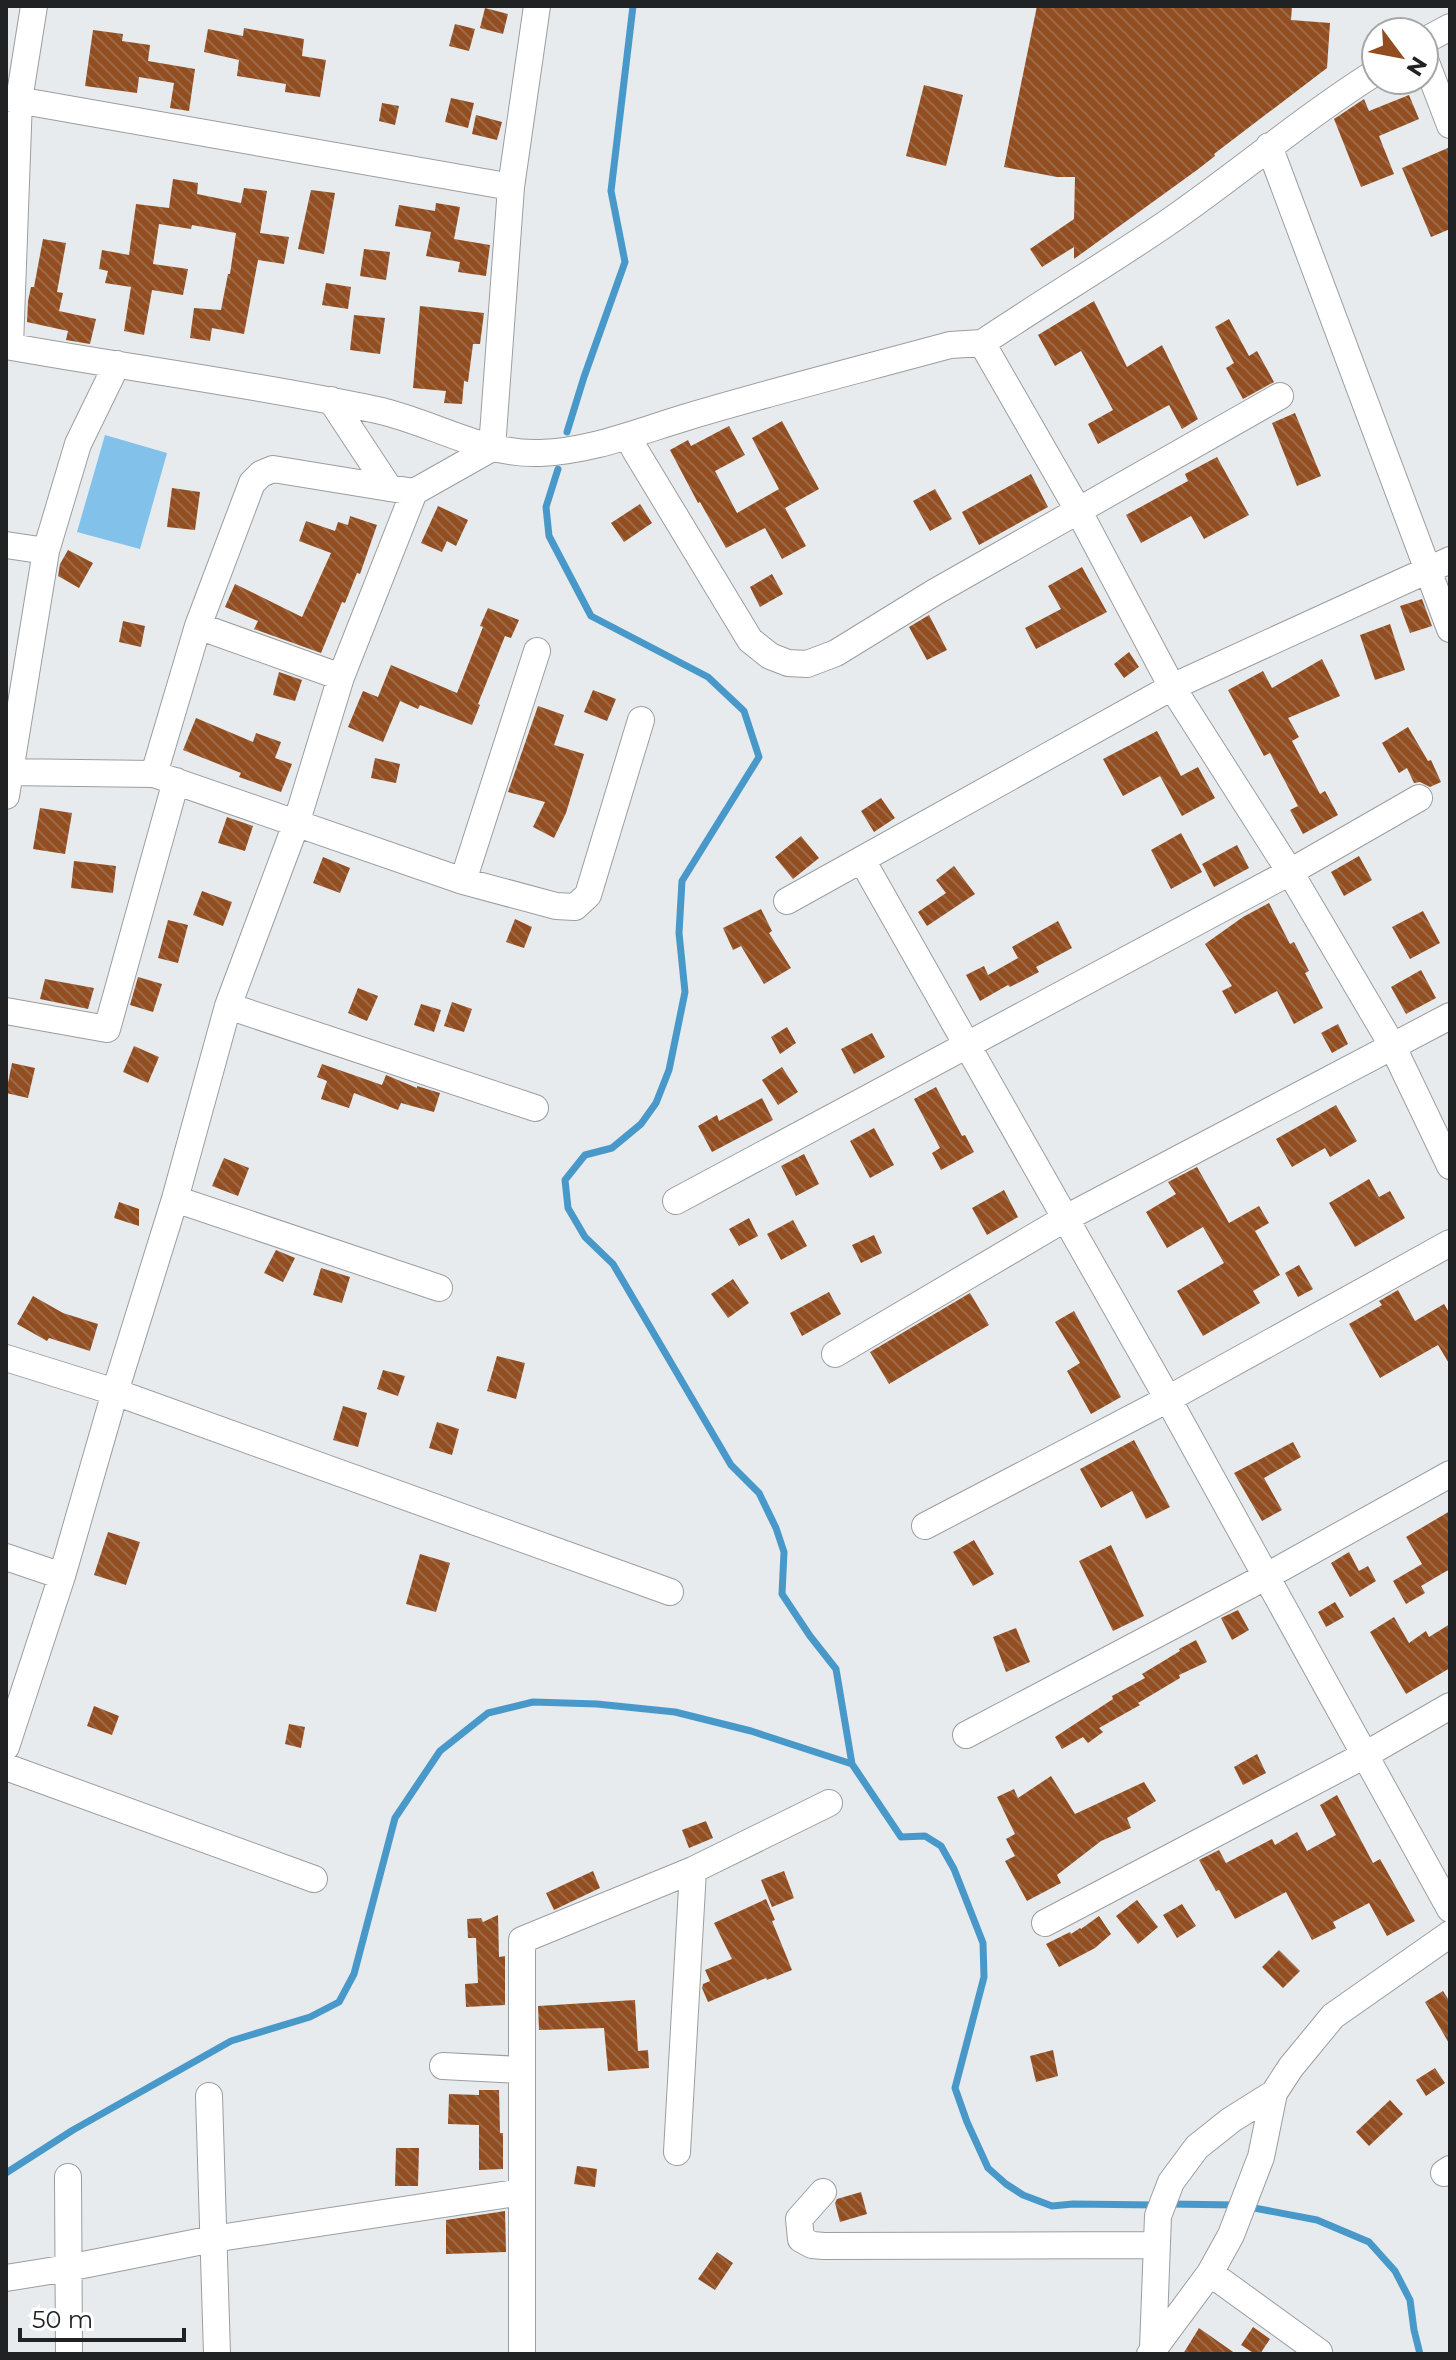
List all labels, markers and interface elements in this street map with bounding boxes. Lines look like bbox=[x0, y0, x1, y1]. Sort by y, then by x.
north arrow bbox=[1360, 16, 1440, 96]
text: N bbox=[1400, 52, 1433, 81]
scale bar bbox=[20, 2292, 184, 2342]
text: 50 m bbox=[32, 2305, 93, 2334]

